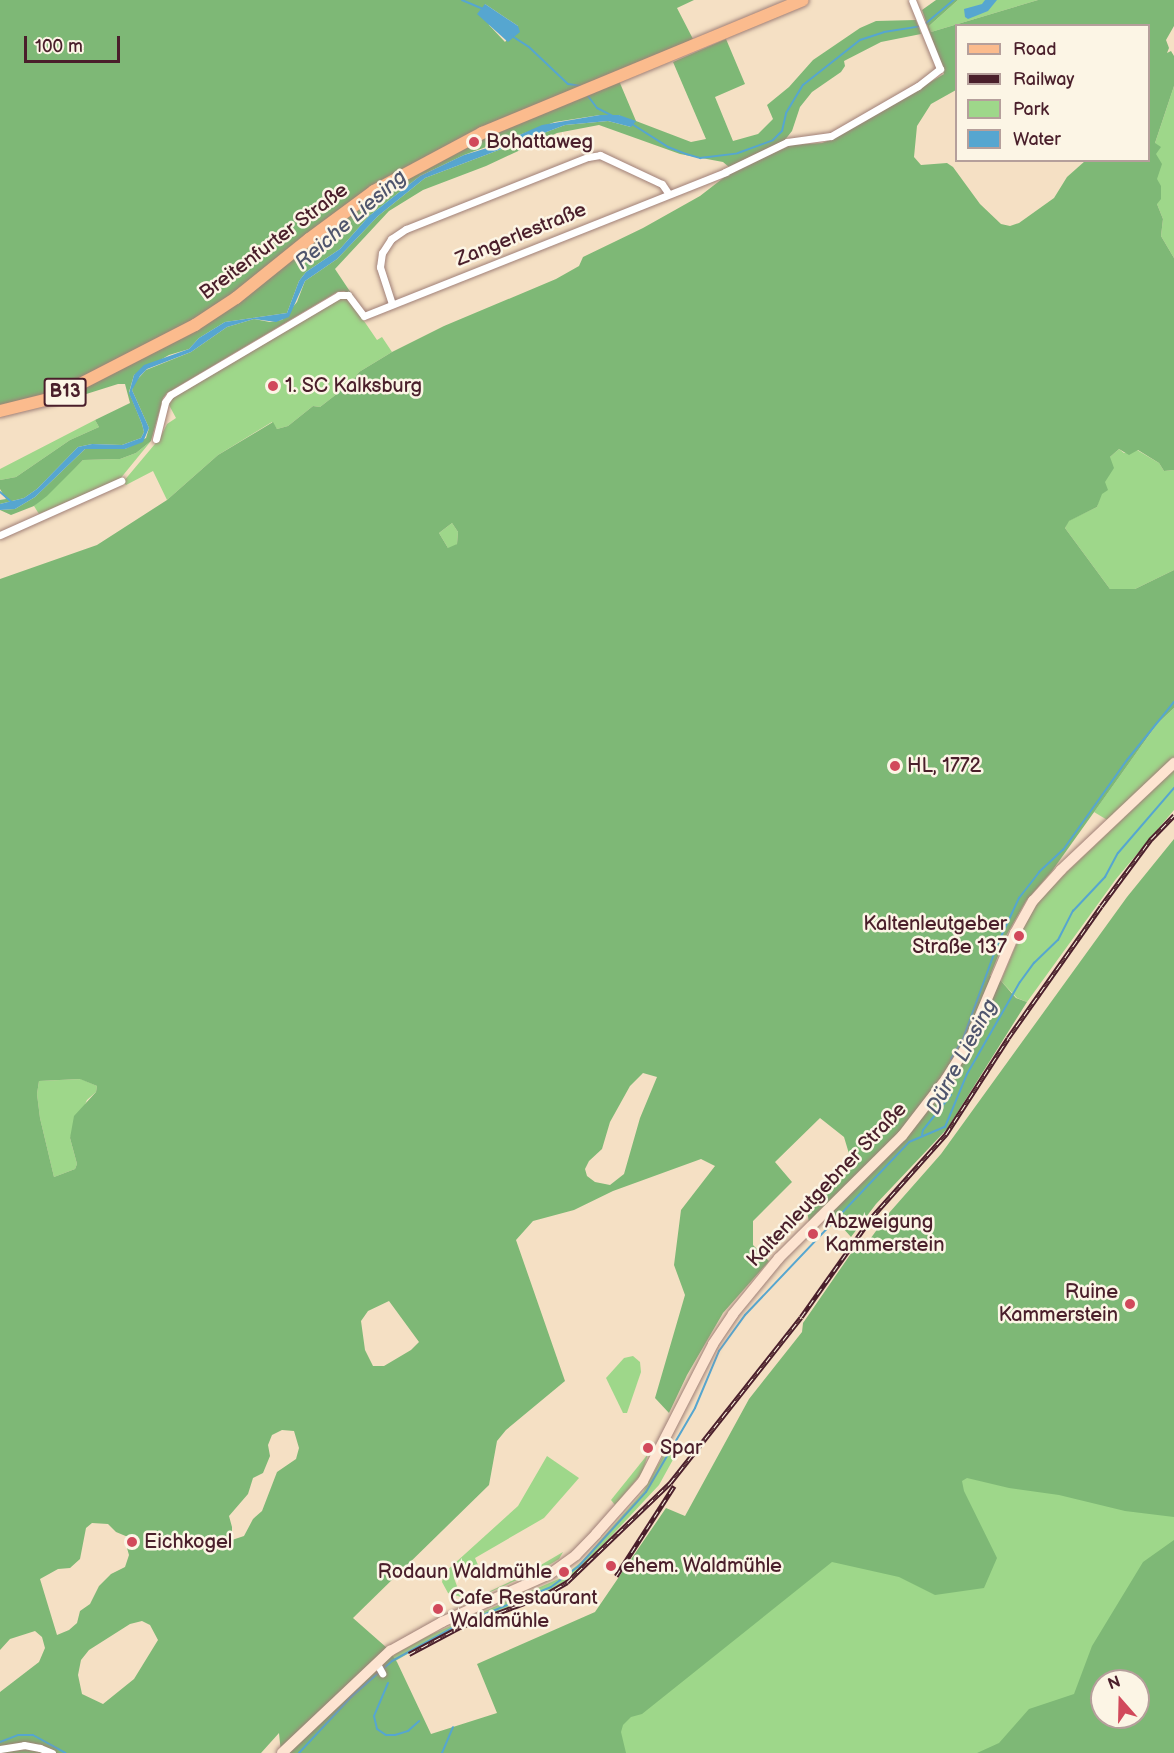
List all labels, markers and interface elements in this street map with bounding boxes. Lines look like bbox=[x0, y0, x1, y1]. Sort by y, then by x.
scale bar bbox=[27, 24, 123, 62]
legend bbox=[955, 24, 1150, 162]
text: 100 m bbox=[35, 36, 83, 57]
text: Road bbox=[1013, 39, 1057, 60]
text: Railway bbox=[1013, 69, 1075, 90]
text: Park bbox=[1013, 99, 1049, 120]
text: Water bbox=[1013, 129, 1061, 150]
place label: Bohattaweg bbox=[486, 130, 593, 154]
marker: Bohattaweg bbox=[467, 135, 481, 149]
water label: Reiche Liesing bbox=[290, 165, 412, 275]
street label: Breitenfurter Straße bbox=[195, 178, 353, 306]
street label: Zangerlestraße bbox=[452, 198, 590, 272]
place label: 1. SC Kalksburg bbox=[285, 374, 422, 398]
road number: B13 bbox=[42, 377, 88, 407]
marker: 1. SC Kalksburg bbox=[266, 379, 280, 393]
place label: HL, 1772 bbox=[907, 754, 981, 778]
marker: HL, 1772 bbox=[888, 759, 902, 773]
place label: Kaltenleutgeber Straße 137 bbox=[863, 912, 1007, 959]
marker: Kaltenleutgeber Straße 137 bbox=[1012, 929, 1026, 943]
water label: Dürre Liesing bbox=[921, 995, 1003, 1119]
street label: Kaltenleutgebner Straße bbox=[742, 1098, 912, 1272]
place label: Abzweigung Kammerstein bbox=[825, 1210, 944, 1257]
marker: Abzweigung Kammerstein bbox=[806, 1227, 820, 1241]
place label: Ruine Kammerstein bbox=[999, 1280, 1118, 1327]
marker: Ruine Kammerstein bbox=[1123, 1297, 1137, 1311]
place label: Spar bbox=[660, 1436, 702, 1460]
marker: Spar bbox=[641, 1441, 655, 1455]
place label: Eichkogel bbox=[144, 1530, 232, 1554]
marker: Eichkogel bbox=[125, 1535, 139, 1549]
place label: ehem. Waldmühle bbox=[623, 1554, 783, 1578]
marker: ehem. Waldmühle bbox=[604, 1559, 618, 1573]
place label: Rodaun Waldmühle bbox=[377, 1560, 552, 1584]
marker: Rodaun Waldmühle bbox=[557, 1565, 571, 1579]
place label: Cafe Restaurant Waldmühle bbox=[450, 1586, 598, 1633]
marker: Cafe Restaurant Waldmühle bbox=[431, 1602, 445, 1616]
north arrow bbox=[1090, 1669, 1150, 1729]
text: N bbox=[1105, 1673, 1123, 1694]

